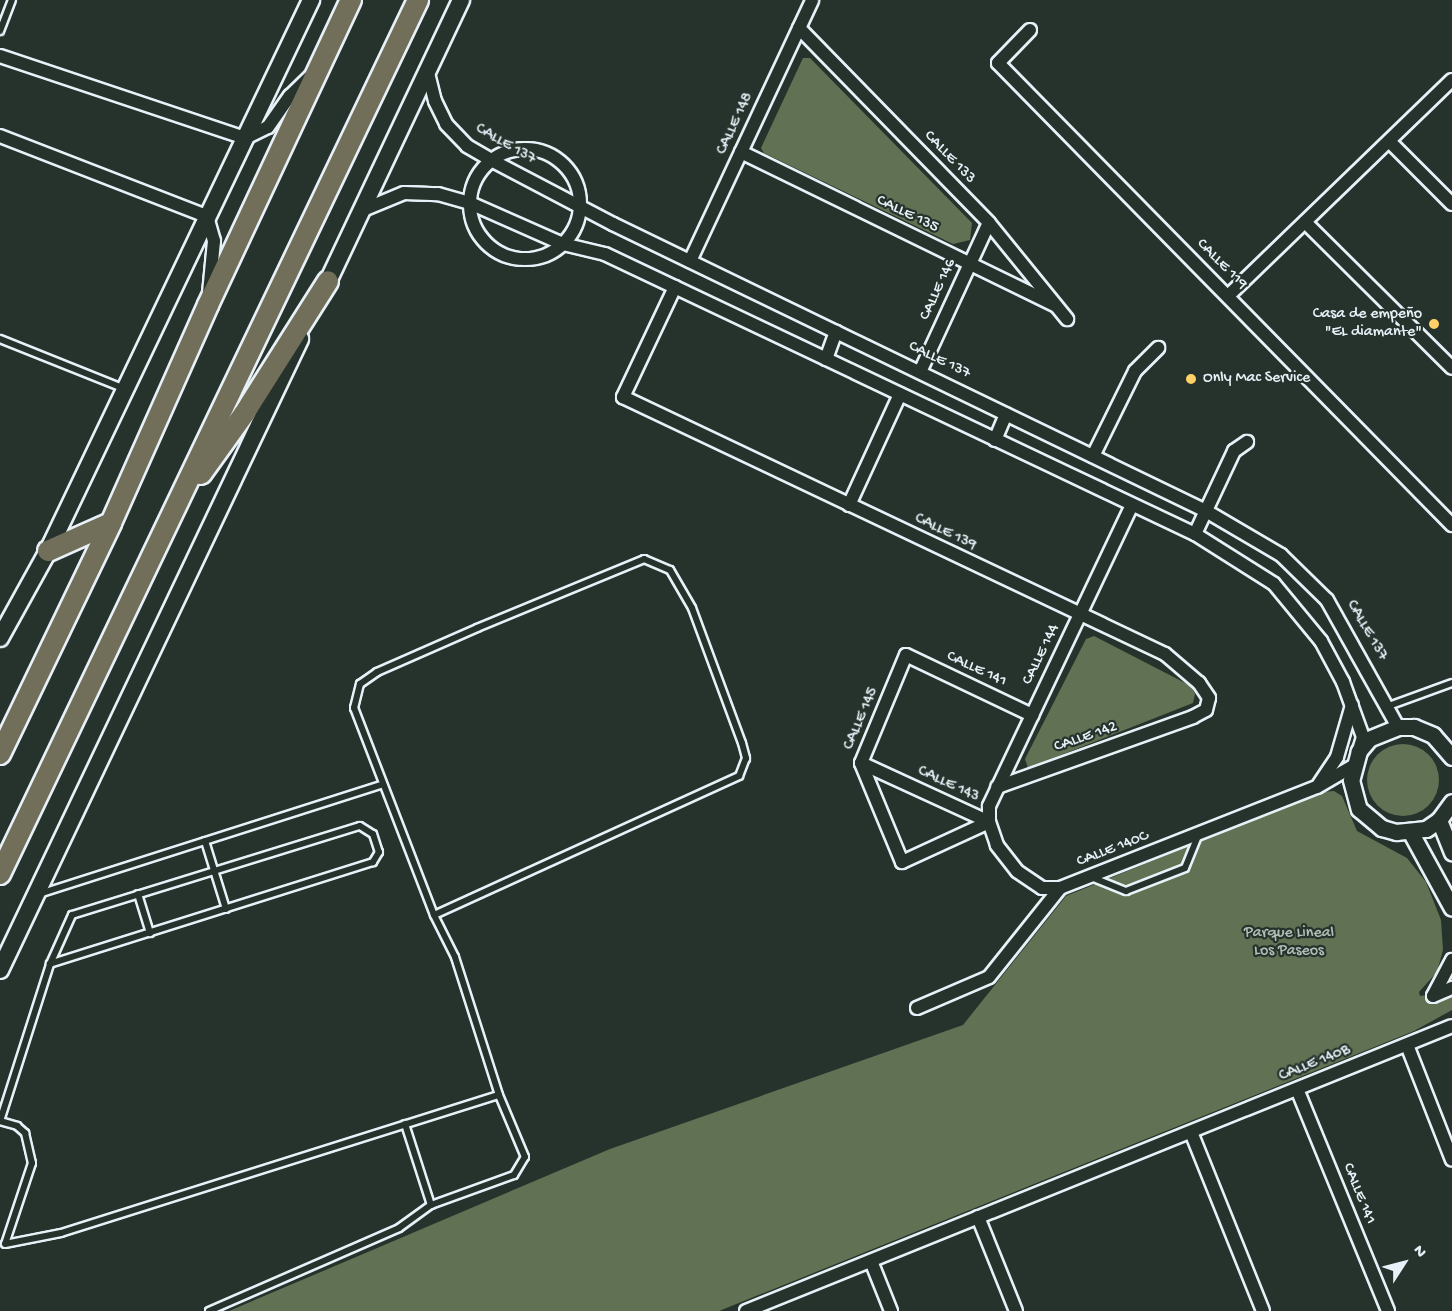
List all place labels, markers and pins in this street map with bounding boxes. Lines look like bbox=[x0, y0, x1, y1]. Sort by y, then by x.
place label: Casa de empeño "EL diamante" bbox=[1313, 305, 1422, 343]
marker: Casa de empeño "EL diamante" bbox=[1427, 317, 1441, 331]
place label: Only Mac Service bbox=[1203, 369, 1310, 389]
marker: Only Mac Service bbox=[1184, 372, 1198, 386]

